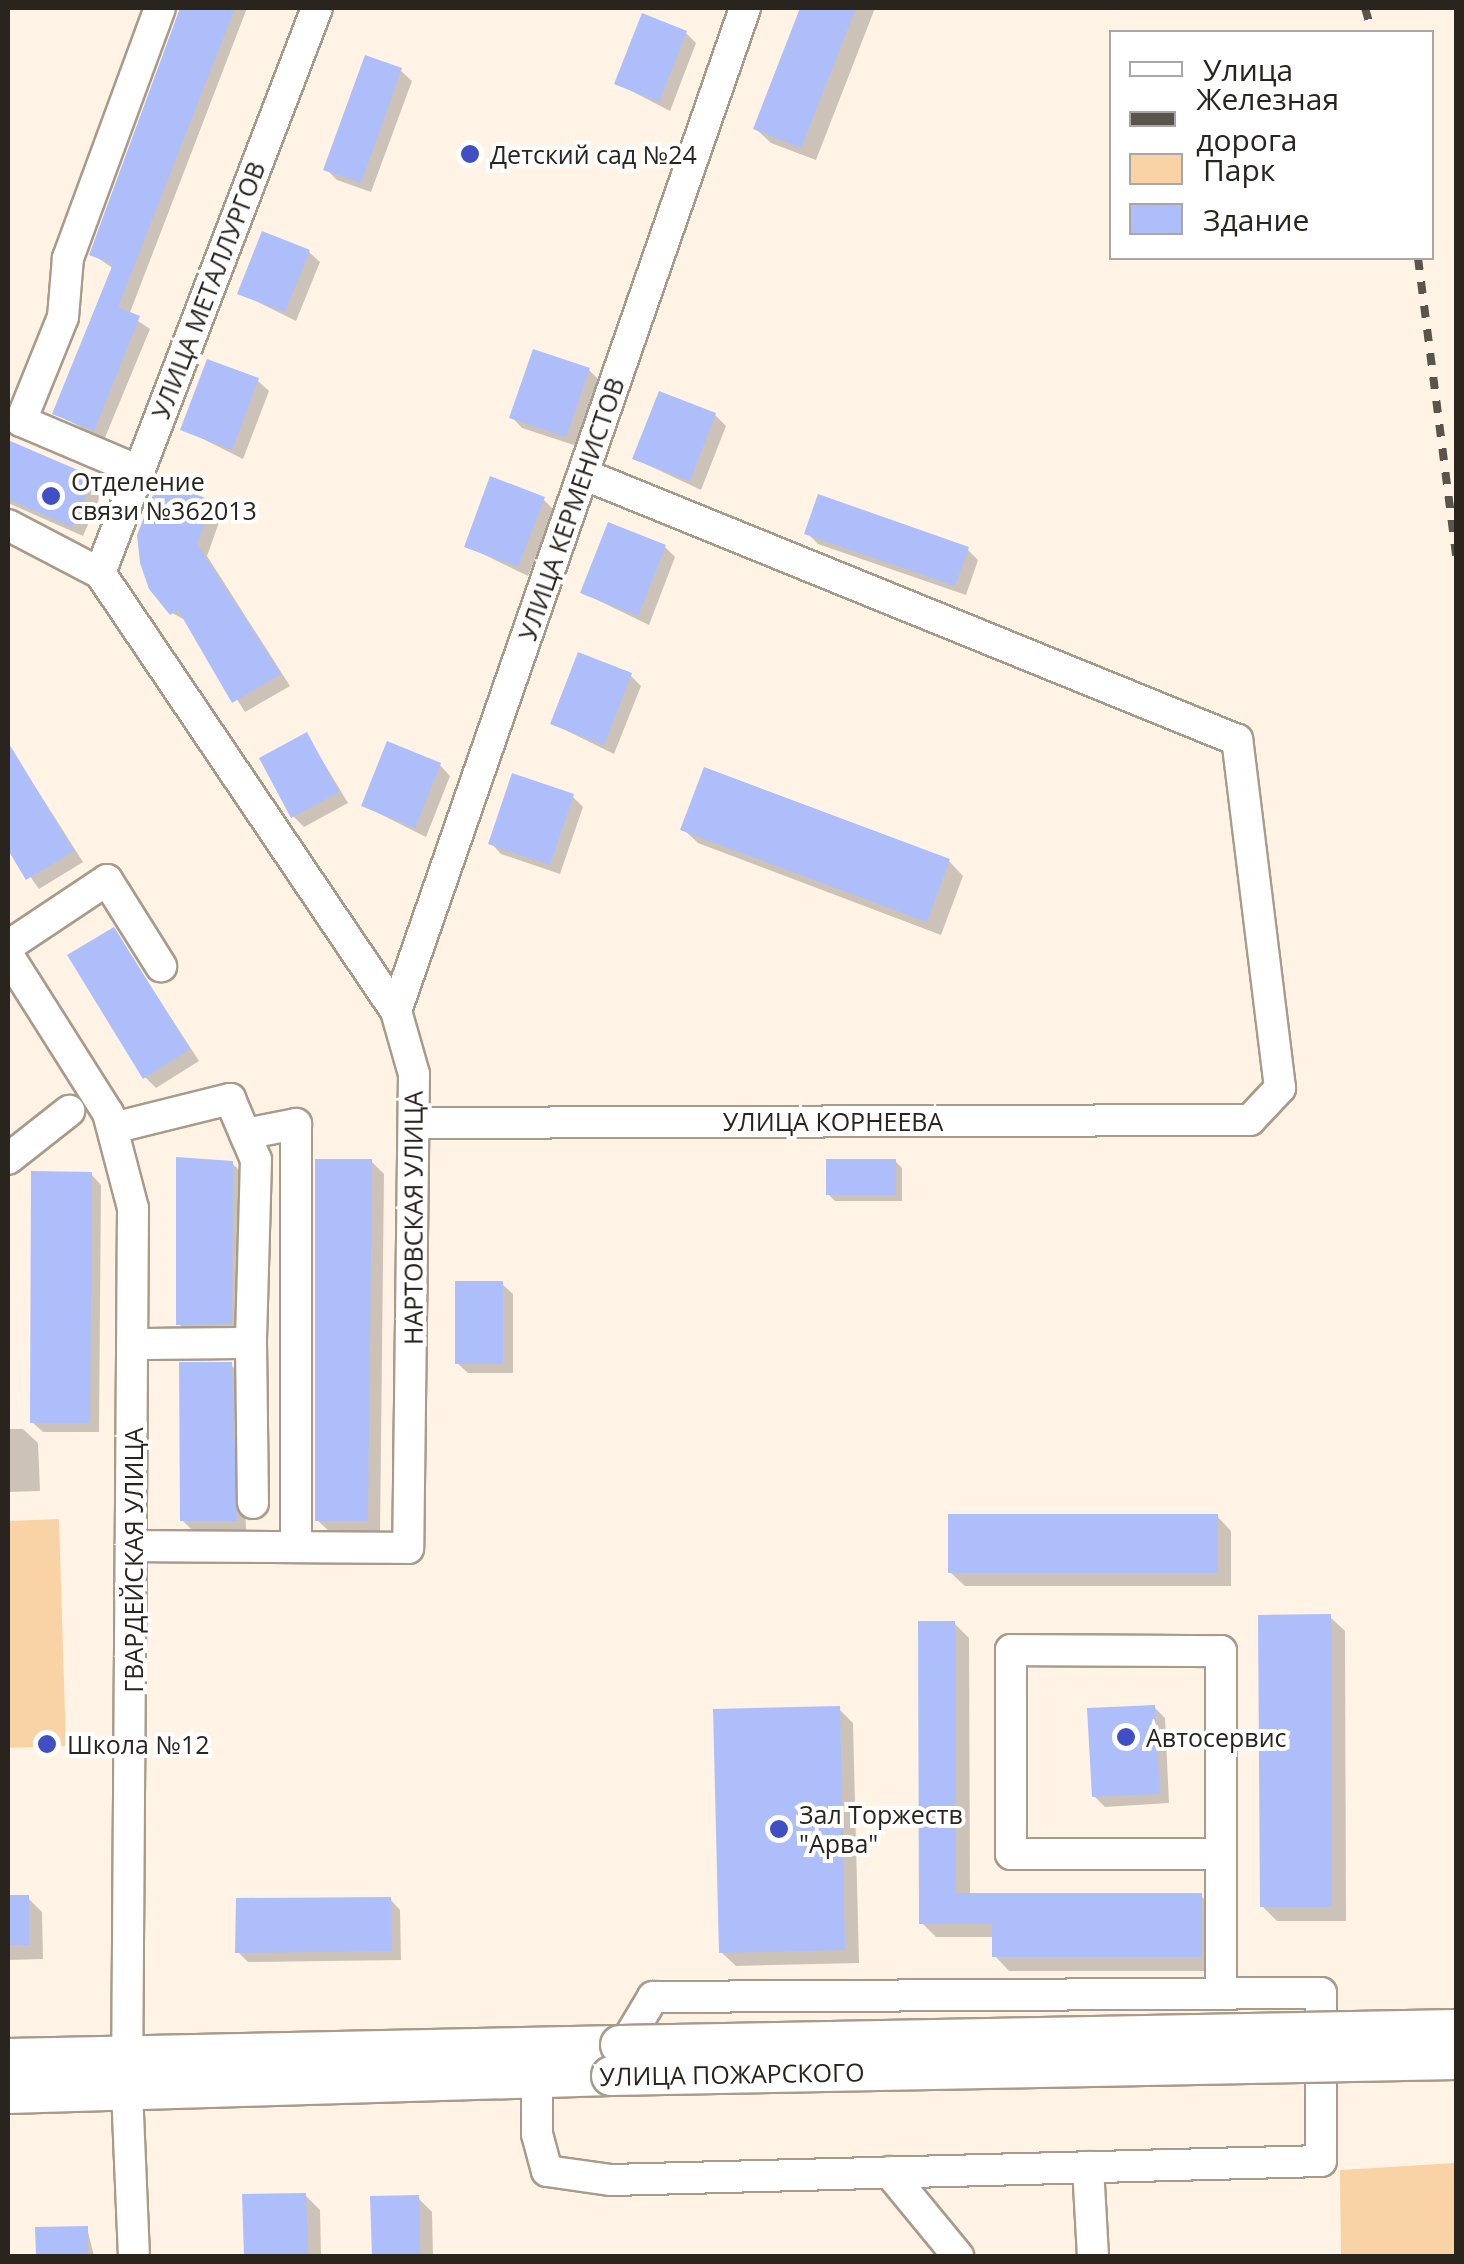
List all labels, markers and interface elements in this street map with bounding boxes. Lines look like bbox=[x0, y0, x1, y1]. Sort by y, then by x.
legend bbox=[1109, 30, 1434, 260]
text: Улица bbox=[1203, 49, 1293, 90]
text: Железная дорога bbox=[1196, 78, 1339, 160]
place label: Детский сад №24 bbox=[490, 139, 697, 169]
marker: Детский сад №24 bbox=[459, 143, 481, 165]
text: Парк bbox=[1203, 149, 1275, 190]
street label: УЛИЦА МЕТАЛЛУРГОВ bbox=[145, 157, 271, 423]
text: Здание bbox=[1203, 199, 1309, 240]
street label: УЛИЦА КЕРМЕНИСТОВ bbox=[512, 374, 630, 644]
place label: Отделение связи №362013 bbox=[71, 467, 257, 526]
marker: Отделение связи №362013 bbox=[40, 485, 62, 507]
street label: НАРТОВСКАЯ УЛИЦА bbox=[398, 1091, 428, 1345]
street label: УЛИЦА КОРНЕЕВА bbox=[723, 1106, 943, 1136]
street label: ГВАРДЕЙСКАЯ УЛИЦА bbox=[118, 1427, 148, 1693]
place label: Автосервис bbox=[1146, 1722, 1287, 1752]
marker: Автосервис bbox=[1115, 1726, 1137, 1748]
place label: Школа №12 bbox=[67, 1729, 209, 1759]
marker: Школа №12 bbox=[36, 1733, 58, 1755]
place label: Зал Торжеств "Арва" bbox=[799, 1800, 963, 1859]
marker: Зал Торжеств "Арва" bbox=[768, 1818, 790, 1840]
street label: УЛИЦА ПОЖАРСКОГО bbox=[599, 2057, 865, 2091]

